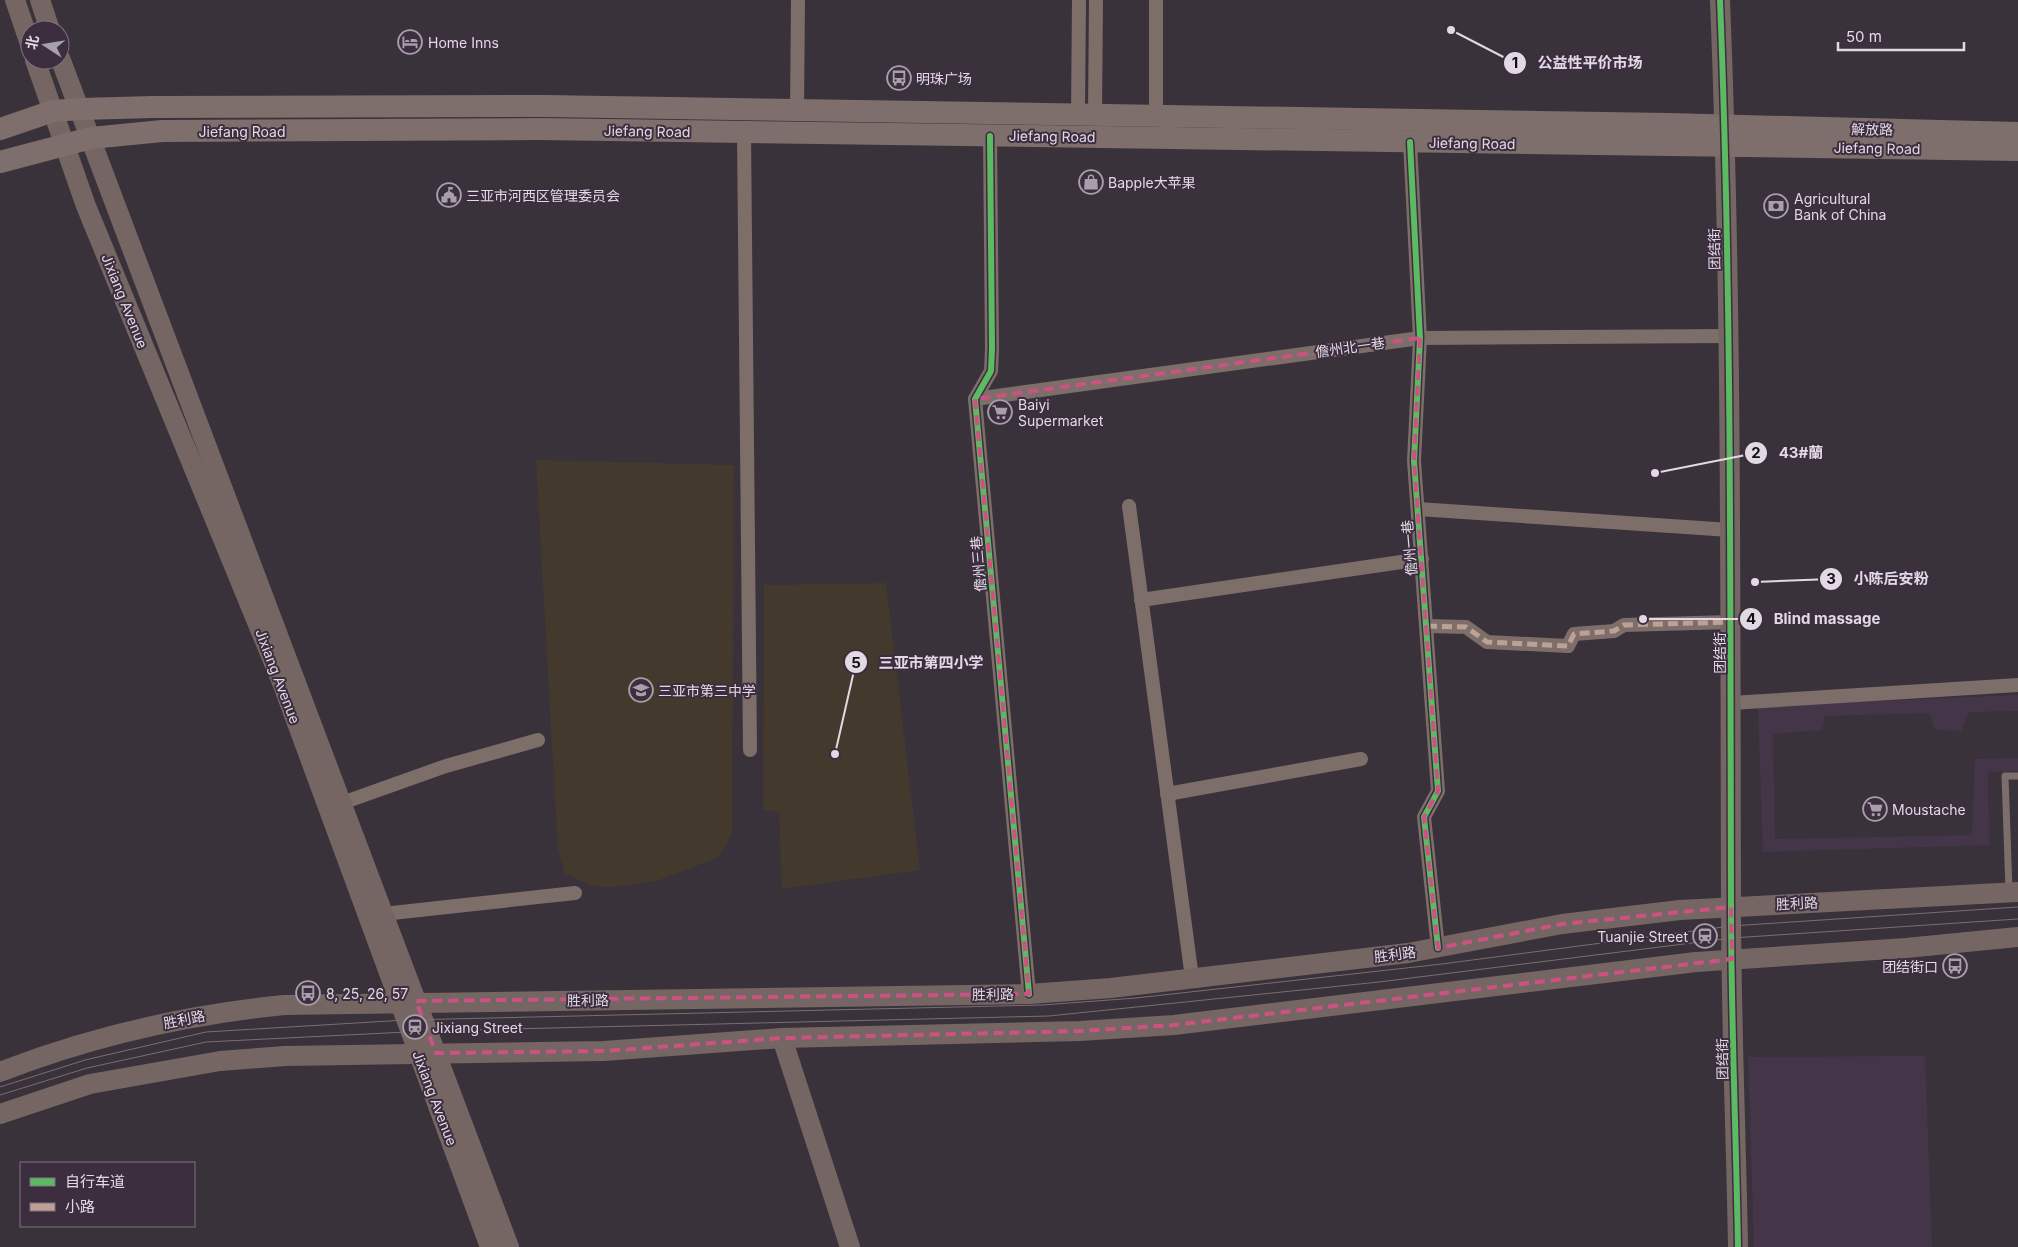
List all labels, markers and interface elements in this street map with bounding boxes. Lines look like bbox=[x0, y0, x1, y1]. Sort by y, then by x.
north arrow bbox=[20, 20, 70, 70]
scale bar bbox=[1838, 20, 1964, 52]
text: 50 m bbox=[1846, 27, 1882, 46]
hotel icon: Home Inns bbox=[397, 29, 423, 55]
text: 北 bbox=[22, 34, 42, 51]
place label: Home Inns bbox=[428, 34, 499, 51]
callout: 公益性平价市场 bbox=[1502, 48, 1652, 78]
text: 1 bbox=[1512, 53, 1518, 72]
text: 公益性平价市场 bbox=[1537, 53, 1643, 72]
bus stop icon: 明珠广场 bbox=[886, 65, 912, 91]
place label: 明珠广场 bbox=[916, 70, 972, 87]
street label: 解放路 bbox=[1851, 120, 1893, 138]
street label: Jiefang Road bbox=[603, 122, 691, 140]
street label: Jiefang Road bbox=[199, 123, 285, 140]
street label: Jiefang Road bbox=[1008, 127, 1096, 145]
street label: Jiefang Road bbox=[1428, 134, 1516, 152]
street label: Jiefang Road bbox=[1833, 139, 1921, 157]
shop icon: Bapple大苹果 bbox=[1078, 169, 1104, 195]
place label: Bapple大苹果 bbox=[1108, 174, 1196, 191]
public building icon: 三亚市河西区管理委员会 bbox=[436, 182, 462, 208]
place label: 三亚市河西区管理委员会 bbox=[466, 187, 620, 204]
place label: Agricultural Bank of China bbox=[1794, 190, 1886, 223]
bank icon: Agricultural Bank of China bbox=[1763, 193, 1789, 219]
street label: 团结街 bbox=[1705, 228, 1723, 270]
street label: Jixiang Avenue bbox=[98, 251, 152, 351]
street label: 儋州北一巷 bbox=[1314, 334, 1386, 360]
place label: Baiyi Supermarket bbox=[1018, 396, 1104, 429]
supermarket icon: Baiyi Supermarket bbox=[987, 399, 1013, 425]
callout: 43#蘭 bbox=[1743, 438, 1833, 468]
text: 2 bbox=[1751, 443, 1761, 462]
text: 43#蘭 bbox=[1779, 443, 1823, 462]
street label: 儋州一巷 bbox=[1398, 519, 1420, 577]
street label: 儋州三巷 bbox=[967, 535, 989, 593]
callout: 小陈后安粉 bbox=[1819, 564, 1939, 594]
text: 3 bbox=[1826, 569, 1836, 588]
text: 小陈后安粉 bbox=[1853, 569, 1929, 588]
callout: Blind massage bbox=[1739, 604, 1891, 634]
text: 4 bbox=[1746, 609, 1756, 628]
text: Blind massage bbox=[1774, 609, 1880, 628]
street label: Jixiang Avenue bbox=[252, 626, 304, 726]
street label: 团结街 bbox=[1711, 632, 1728, 674]
callout: 三亚市第四小学 bbox=[843, 647, 993, 677]
text: 5 bbox=[851, 653, 861, 672]
text: 三亚市第四小学 bbox=[878, 653, 984, 672]
school or university icon: 三亚市第三中学 bbox=[628, 677, 654, 703]
place label: 三亚市第三中学 bbox=[658, 682, 756, 699]
supermarket icon: Moustache bbox=[1862, 796, 1888, 822]
place label: Moustache bbox=[1892, 801, 1966, 818]
street label: 胜利路 bbox=[1776, 893, 1818, 913]
station icon: Tuanjie Street bbox=[1692, 923, 1718, 949]
place label: Tuanjie Street bbox=[1597, 928, 1688, 945]
street label: 胜利路 bbox=[1373, 943, 1417, 965]
bus stop icon: 团结街口 bbox=[1942, 953, 1968, 979]
place label: 团结街口 bbox=[1882, 958, 1938, 975]
bus stop icon: 8, 25, 26, 57 bbox=[295, 980, 321, 1006]
place label: 8, 25, 26, 57 bbox=[326, 985, 408, 1002]
street label: 胜利路 bbox=[972, 985, 1014, 1003]
street label: 胜利路 bbox=[567, 991, 609, 1009]
street label: 胜利路 bbox=[162, 1007, 206, 1031]
station icon: Jixiang Street bbox=[402, 1014, 428, 1040]
place label: Jixiang Street bbox=[432, 1019, 523, 1036]
street label: 团结街 bbox=[1713, 1038, 1731, 1080]
street label: Jixiang Avenue bbox=[409, 1048, 461, 1148]
legend bbox=[20, 1162, 195, 1227]
text: 自行车道 bbox=[65, 1172, 125, 1191]
text: 小路 bbox=[65, 1197, 95, 1216]

